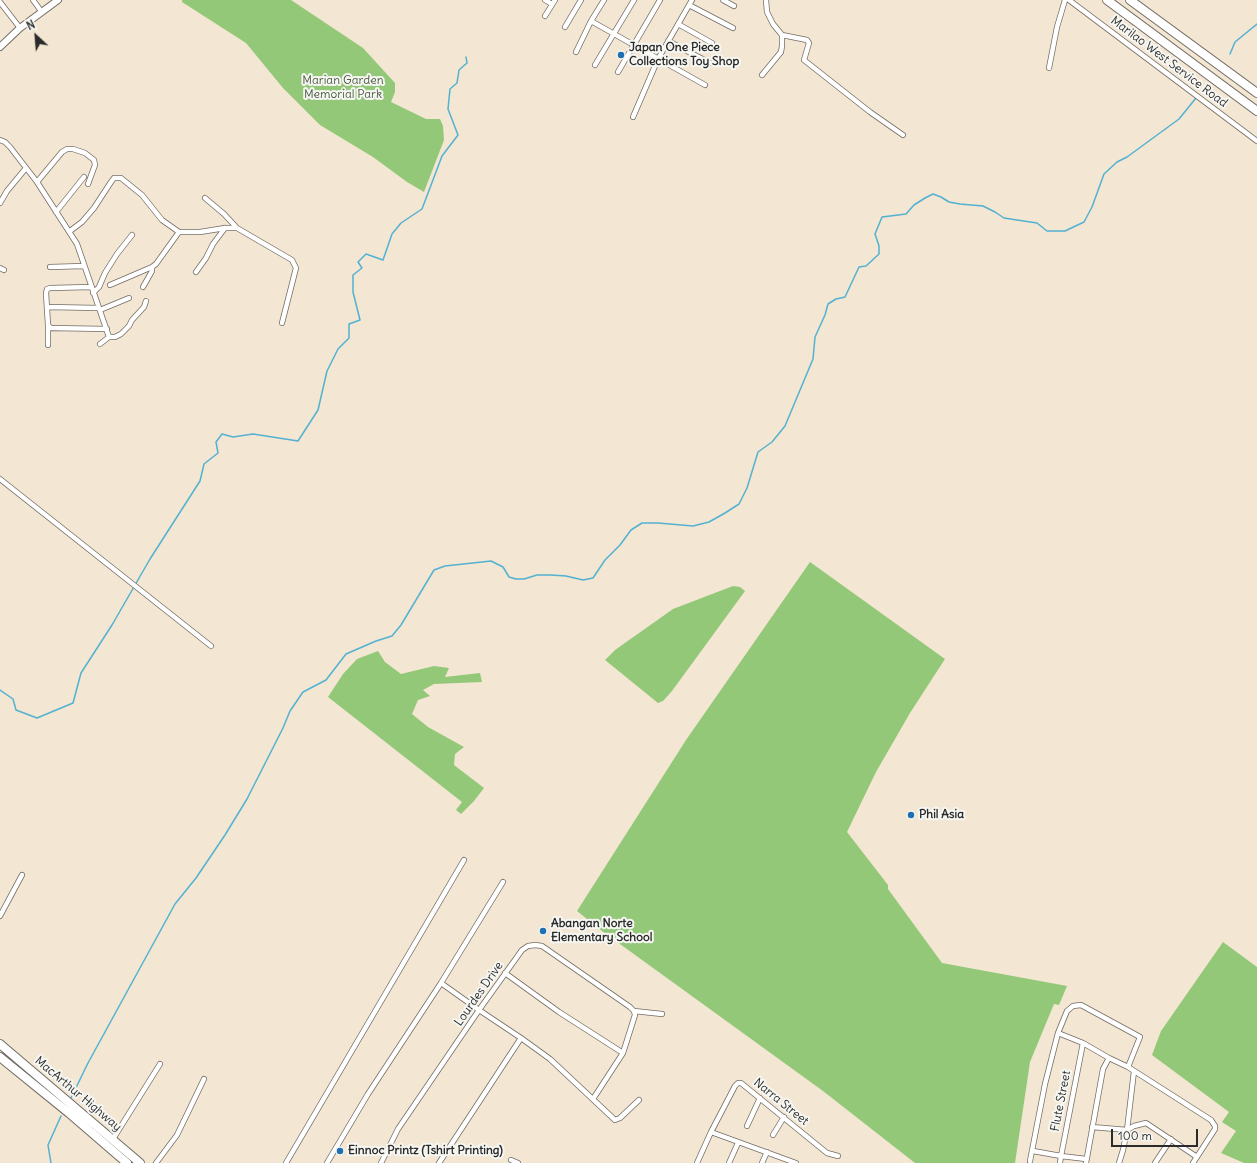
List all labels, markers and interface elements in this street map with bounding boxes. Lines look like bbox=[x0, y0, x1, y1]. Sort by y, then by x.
street label: Marilao West Service Road bbox=[1108, 13, 1230, 111]
north arrow bbox=[16, 16, 56, 56]
text: N bbox=[24, 17, 37, 33]
place label: Japan One Piece Collections Toy Shop bbox=[629, 41, 739, 69]
marker: Japan One Piece Collections Toy Shop bbox=[616, 50, 626, 60]
park label: Marian Garden Memorial Park bbox=[302, 74, 384, 102]
place label: Phil Asia bbox=[919, 808, 964, 822]
marker: Phil Asia bbox=[906, 810, 916, 820]
place label: Abangan Norte Elementary School bbox=[551, 917, 652, 945]
marker: Abangan Norte Elementary School bbox=[538, 926, 548, 936]
street label: Lourdes Drive bbox=[452, 959, 506, 1029]
street label: MacArthur Highway bbox=[32, 1054, 124, 1134]
street label: Flute Street bbox=[1048, 1069, 1074, 1133]
street label: Narra Street bbox=[751, 1075, 811, 1129]
scale bar bbox=[1113, 1121, 1200, 1147]
text: 100 m bbox=[1118, 1128, 1152, 1143]
place label: Einnoc Printz (Tshirt Printing) bbox=[348, 1144, 503, 1158]
marker: Einnoc Printz (Tshirt Printing) bbox=[335, 1146, 345, 1156]

